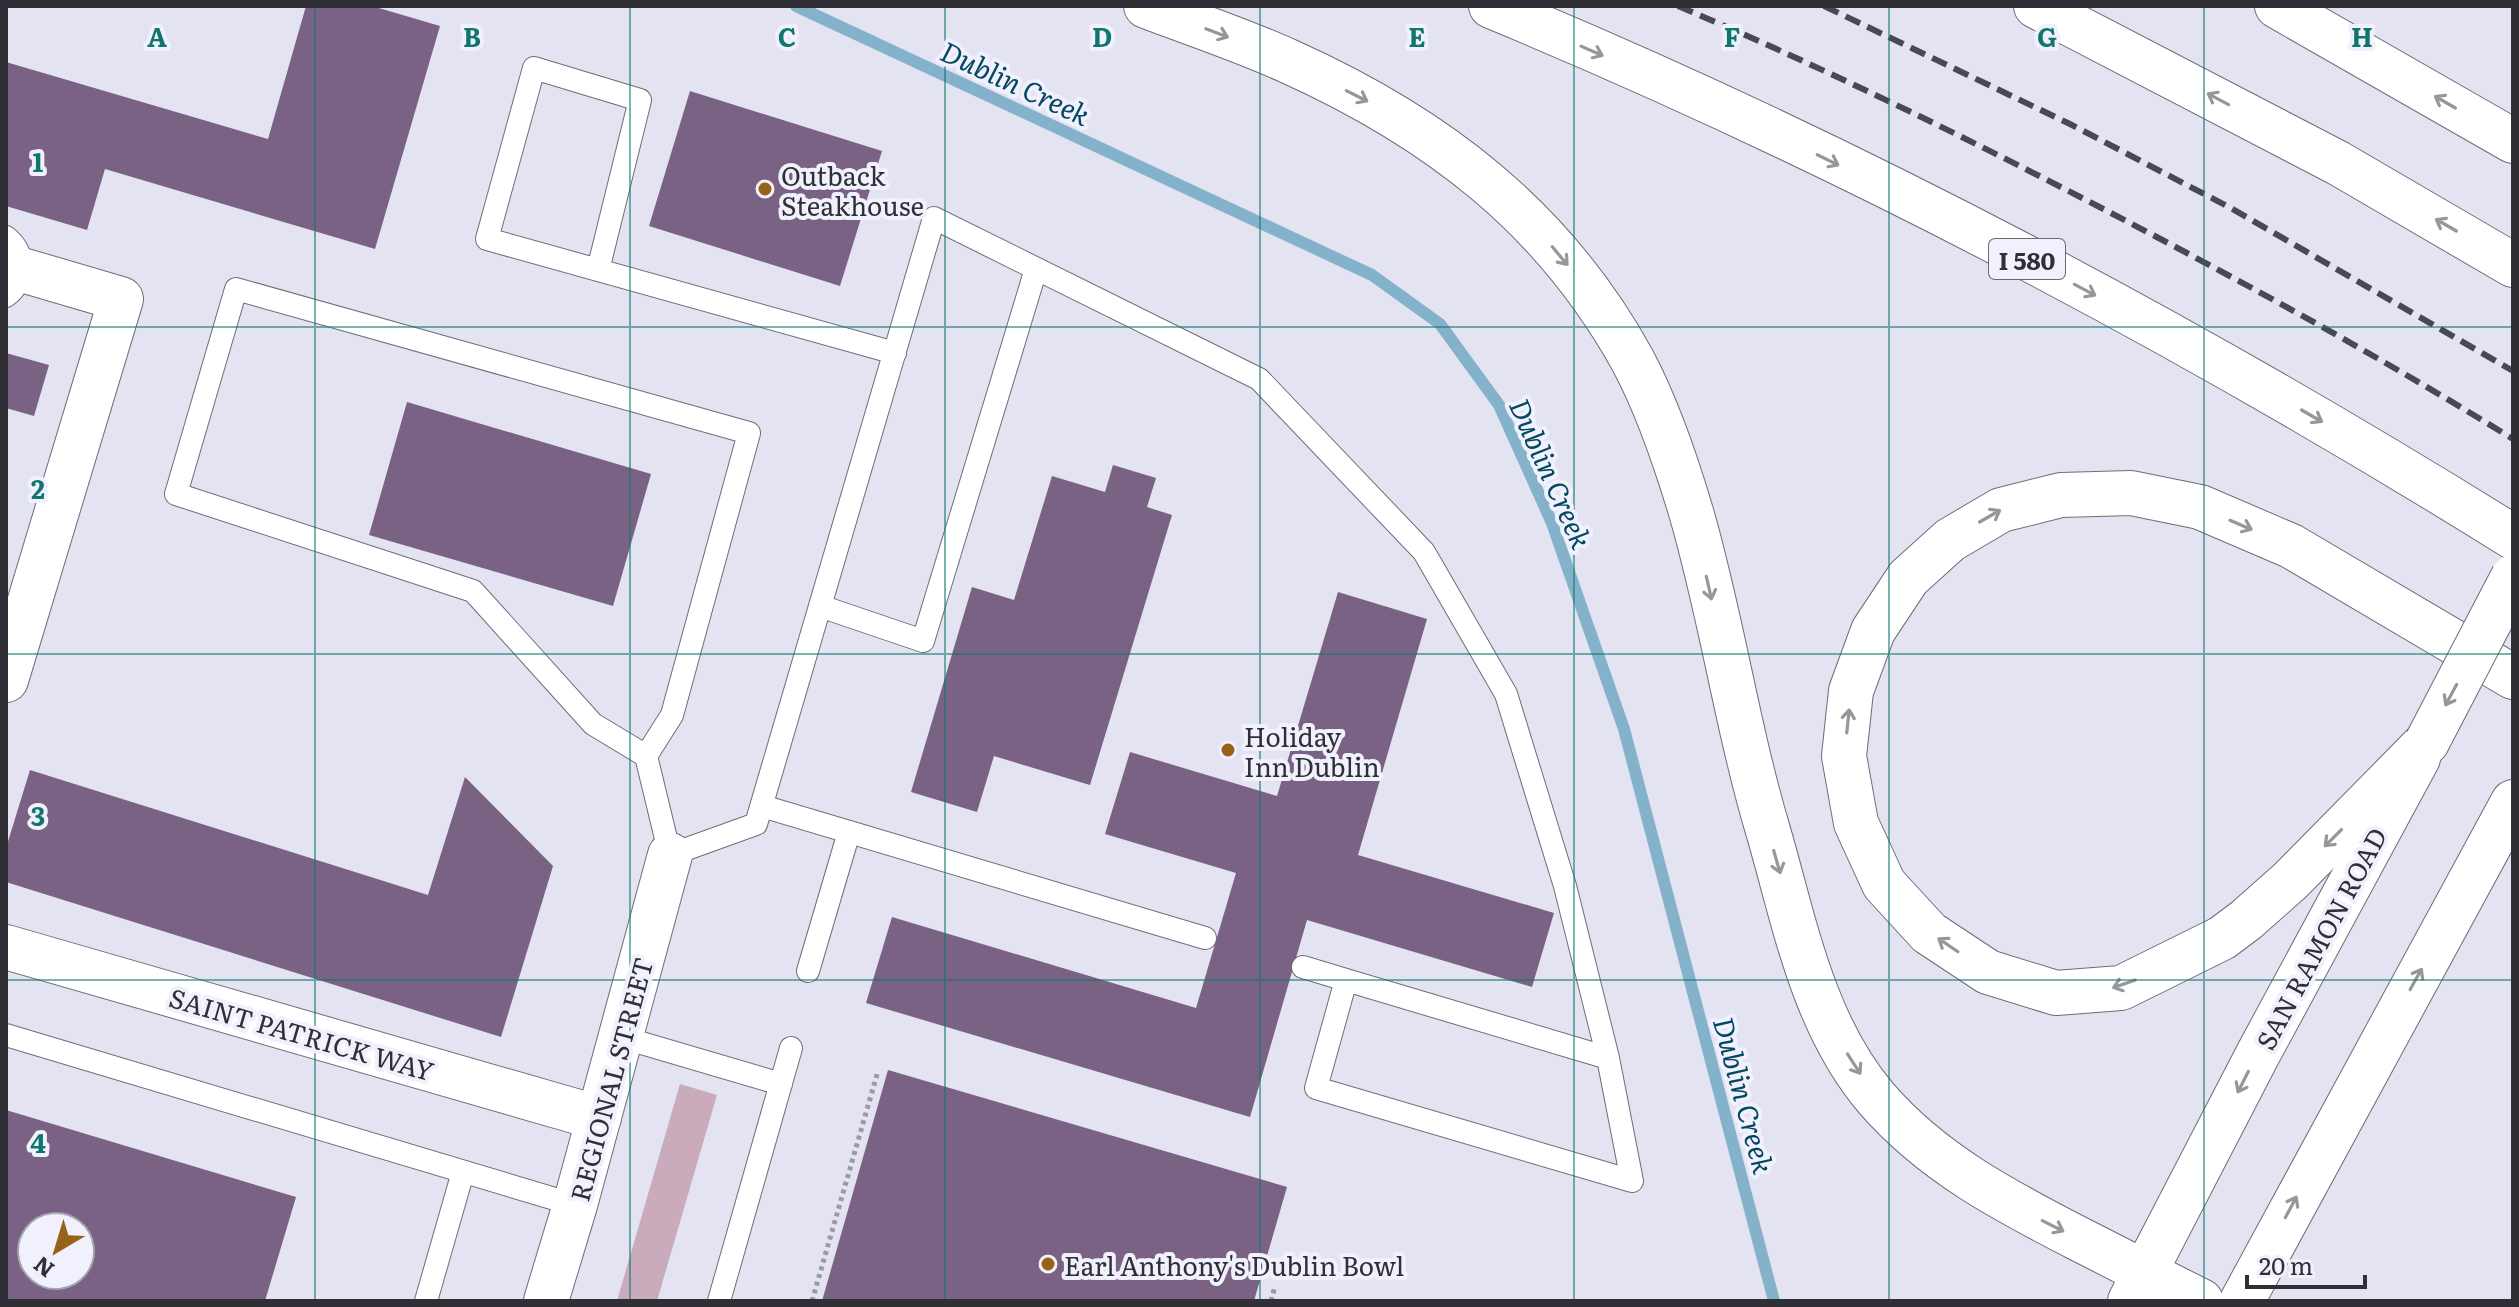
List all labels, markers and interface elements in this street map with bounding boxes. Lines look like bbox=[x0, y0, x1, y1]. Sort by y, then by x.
text: A bbox=[147, 16, 167, 55]
text: B bbox=[463, 16, 481, 55]
text: C bbox=[778, 16, 796, 55]
text: D bbox=[1092, 16, 1112, 55]
text: E bbox=[1408, 16, 1426, 55]
text: F bbox=[1724, 16, 1740, 55]
text: G bbox=[2037, 16, 2057, 55]
text: H bbox=[2351, 16, 2373, 55]
one-way arrow bbox=[1204, 27, 1229, 41]
water label: Dublin Creek bbox=[934, 29, 1098, 135]
one-way arrow bbox=[1580, 44, 1604, 59]
one-way arrow bbox=[1345, 89, 1369, 105]
one-way arrow bbox=[2207, 91, 2231, 107]
one-way arrow bbox=[2434, 94, 2457, 110]
text: 1 bbox=[33, 141, 44, 180]
one-way arrow bbox=[1816, 153, 1840, 168]
place label: Outback Steakhouse bbox=[781, 155, 924, 224]
marker: Outback Steakhouse bbox=[756, 180, 774, 198]
one-way arrow bbox=[2435, 217, 2458, 233]
road number: I 580 bbox=[1989, 239, 2065, 279]
one-way arrow bbox=[1551, 245, 1569, 265]
one-way arrow bbox=[2073, 282, 2097, 298]
water label: Dublin Creek bbox=[1500, 391, 1604, 556]
one-way arrow bbox=[2300, 408, 2323, 424]
text: 2 bbox=[31, 468, 45, 507]
one-way arrow bbox=[1978, 508, 2001, 524]
one-way arrow bbox=[2228, 518, 2253, 533]
one-way arrow bbox=[1702, 575, 1717, 601]
one-way arrow bbox=[2443, 683, 2459, 707]
one-way arrow bbox=[1841, 708, 1856, 734]
place label: Holiday Inn Dublin bbox=[1244, 716, 1380, 785]
marker: Holiday Inn Dublin bbox=[1219, 741, 1237, 759]
text: 3 bbox=[31, 795, 45, 834]
street label: SAN RAMON ROAD bbox=[2245, 820, 2395, 1056]
one-way arrow bbox=[2324, 828, 2343, 847]
one-way arrow bbox=[1770, 849, 1785, 875]
one-way arrow bbox=[1937, 937, 1960, 953]
street label: REGIONAL STREET bbox=[559, 953, 661, 1205]
one-way arrow bbox=[2409, 968, 2425, 991]
street label: SAINT PATRICK WAY bbox=[165, 977, 439, 1090]
one-way arrow bbox=[2112, 978, 2137, 993]
water label: Dublin Creek bbox=[1704, 1012, 1786, 1179]
one-way arrow bbox=[1846, 1053, 1862, 1075]
one-way arrow bbox=[2235, 1069, 2251, 1093]
text: 4 bbox=[30, 1122, 46, 1161]
one-way arrow bbox=[2284, 1196, 2300, 1219]
north arrow bbox=[16, 1211, 96, 1291]
one-way arrow bbox=[2040, 1218, 2064, 1234]
scale bar bbox=[2247, 1239, 2365, 1289]
place label: Earl Anthony's Dublin Bowl bbox=[1064, 1245, 1405, 1284]
text: 20 m bbox=[2259, 1247, 2313, 1282]
text: N bbox=[25, 1249, 60, 1287]
marker: Earl Anthony's Dublin Bowl bbox=[1039, 1255, 1057, 1273]

